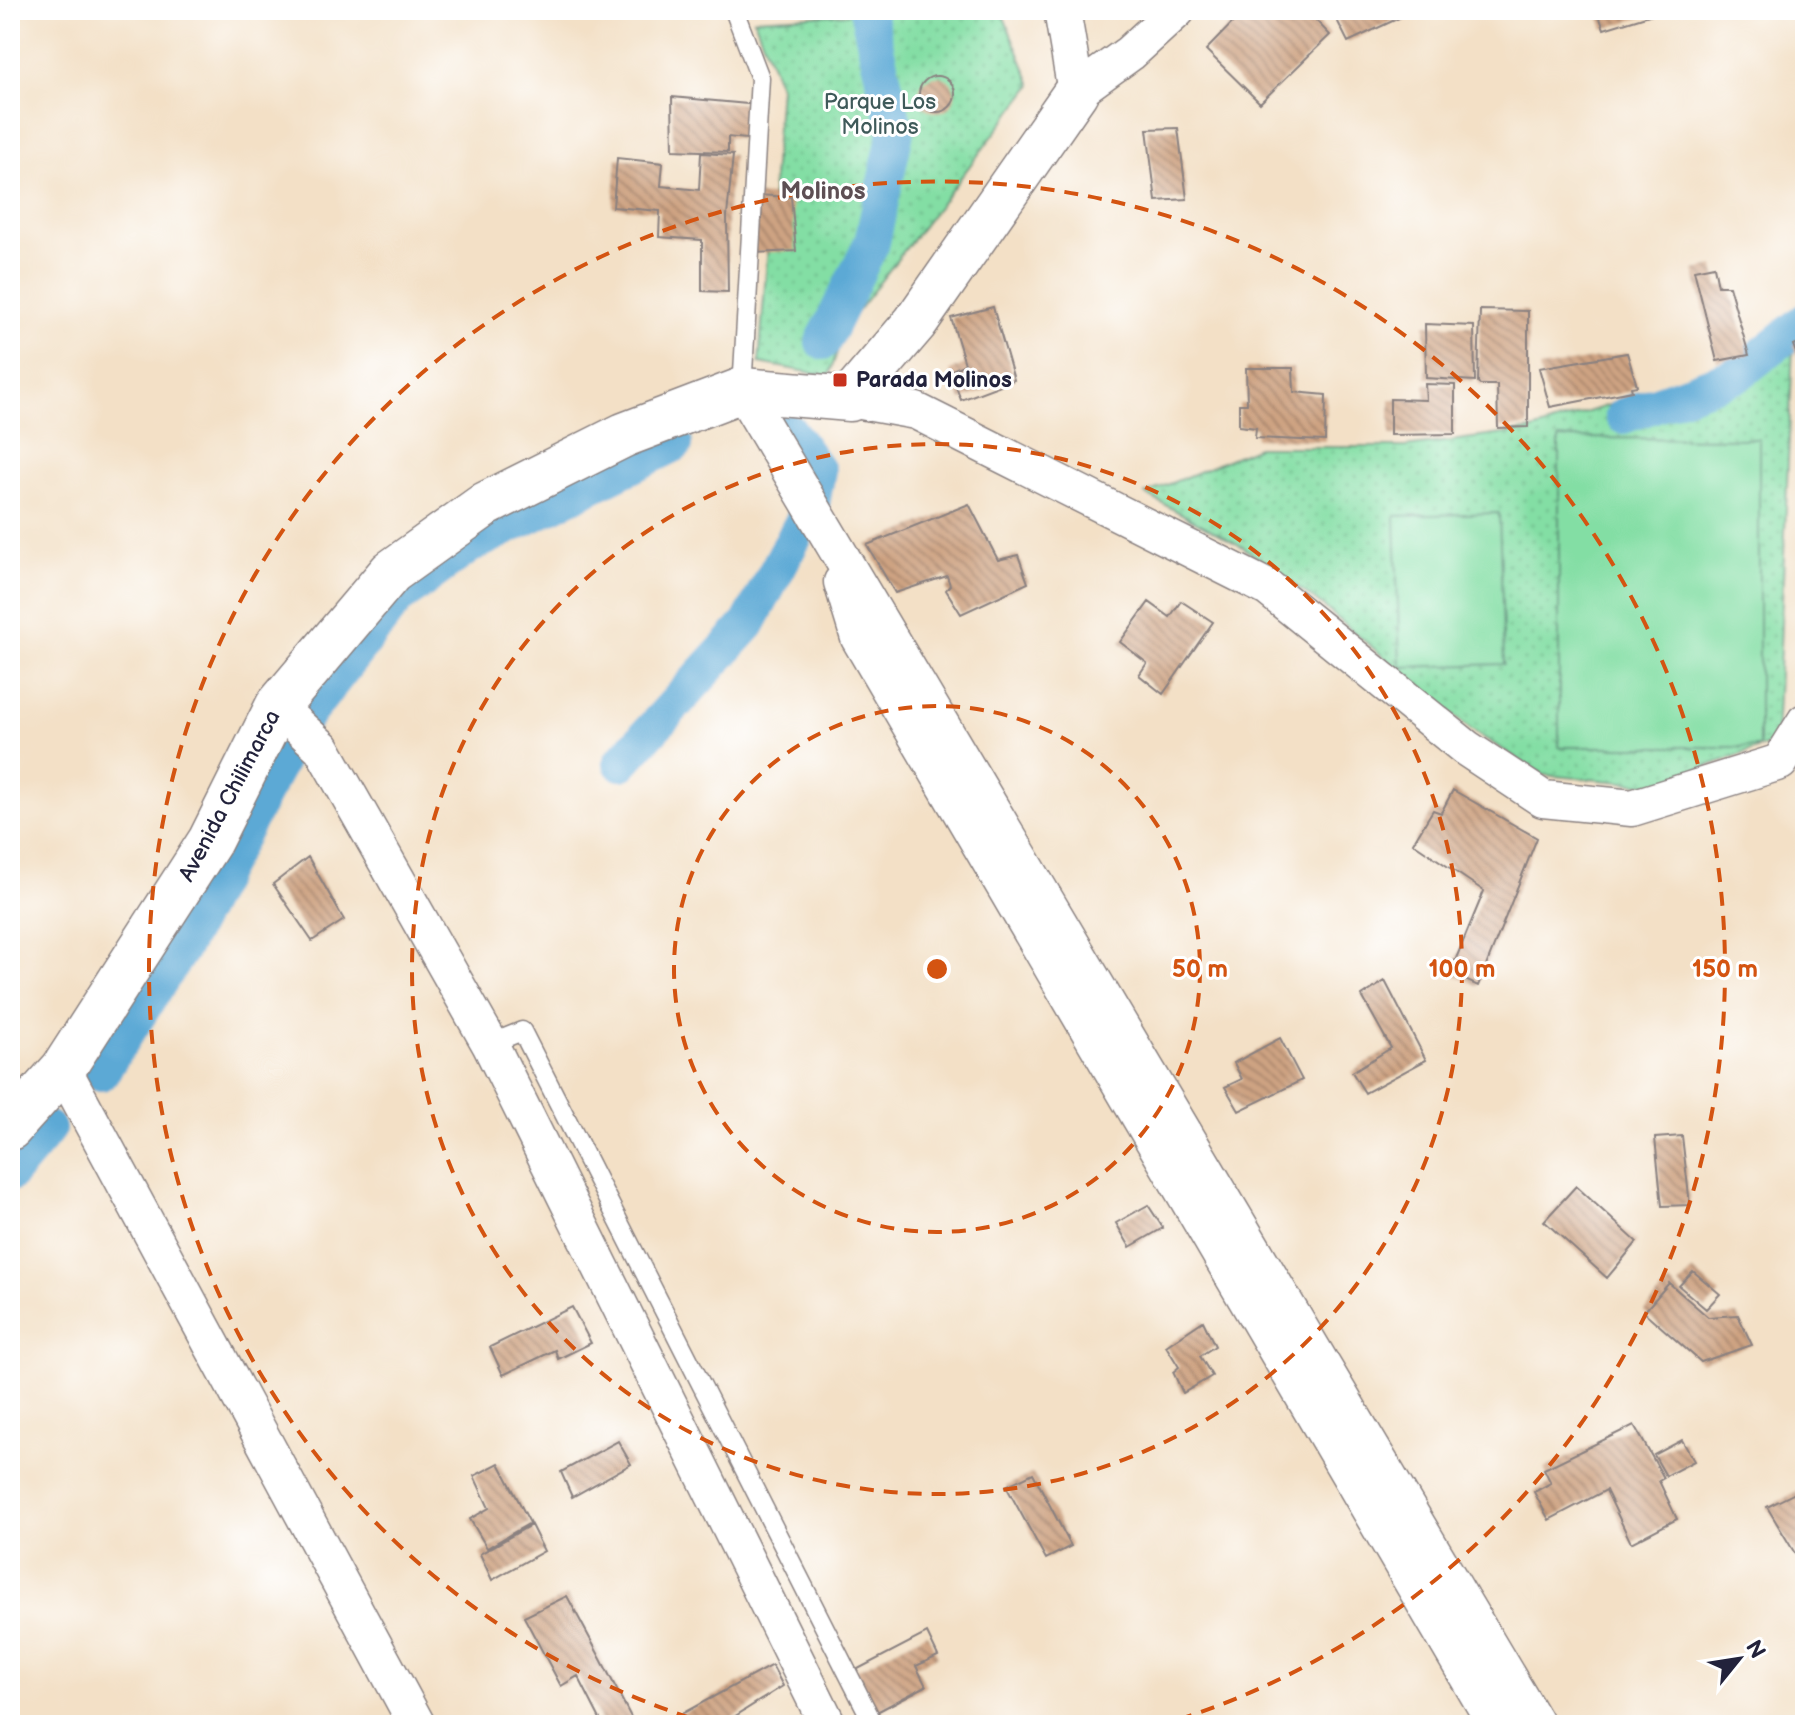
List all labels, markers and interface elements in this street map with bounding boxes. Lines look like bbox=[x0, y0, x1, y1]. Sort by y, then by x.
park label: Parque Los Molinos bbox=[824, 89, 936, 141]
district label: Molinos bbox=[780, 177, 866, 206]
place label: Parada Molinos bbox=[856, 367, 1012, 394]
marker: Parada Molinos bbox=[831, 371, 849, 389]
street label: Avenida Chilimarca bbox=[173, 706, 287, 886]
centre of rings bbox=[923, 955, 951, 983]
text: 50 m bbox=[1172, 955, 1228, 984]
text: 100 m bbox=[1429, 955, 1495, 984]
text: 150 m bbox=[1692, 955, 1758, 984]
north arrow bbox=[1699, 1619, 1779, 1699]
text: N bbox=[1739, 1636, 1771, 1664]

